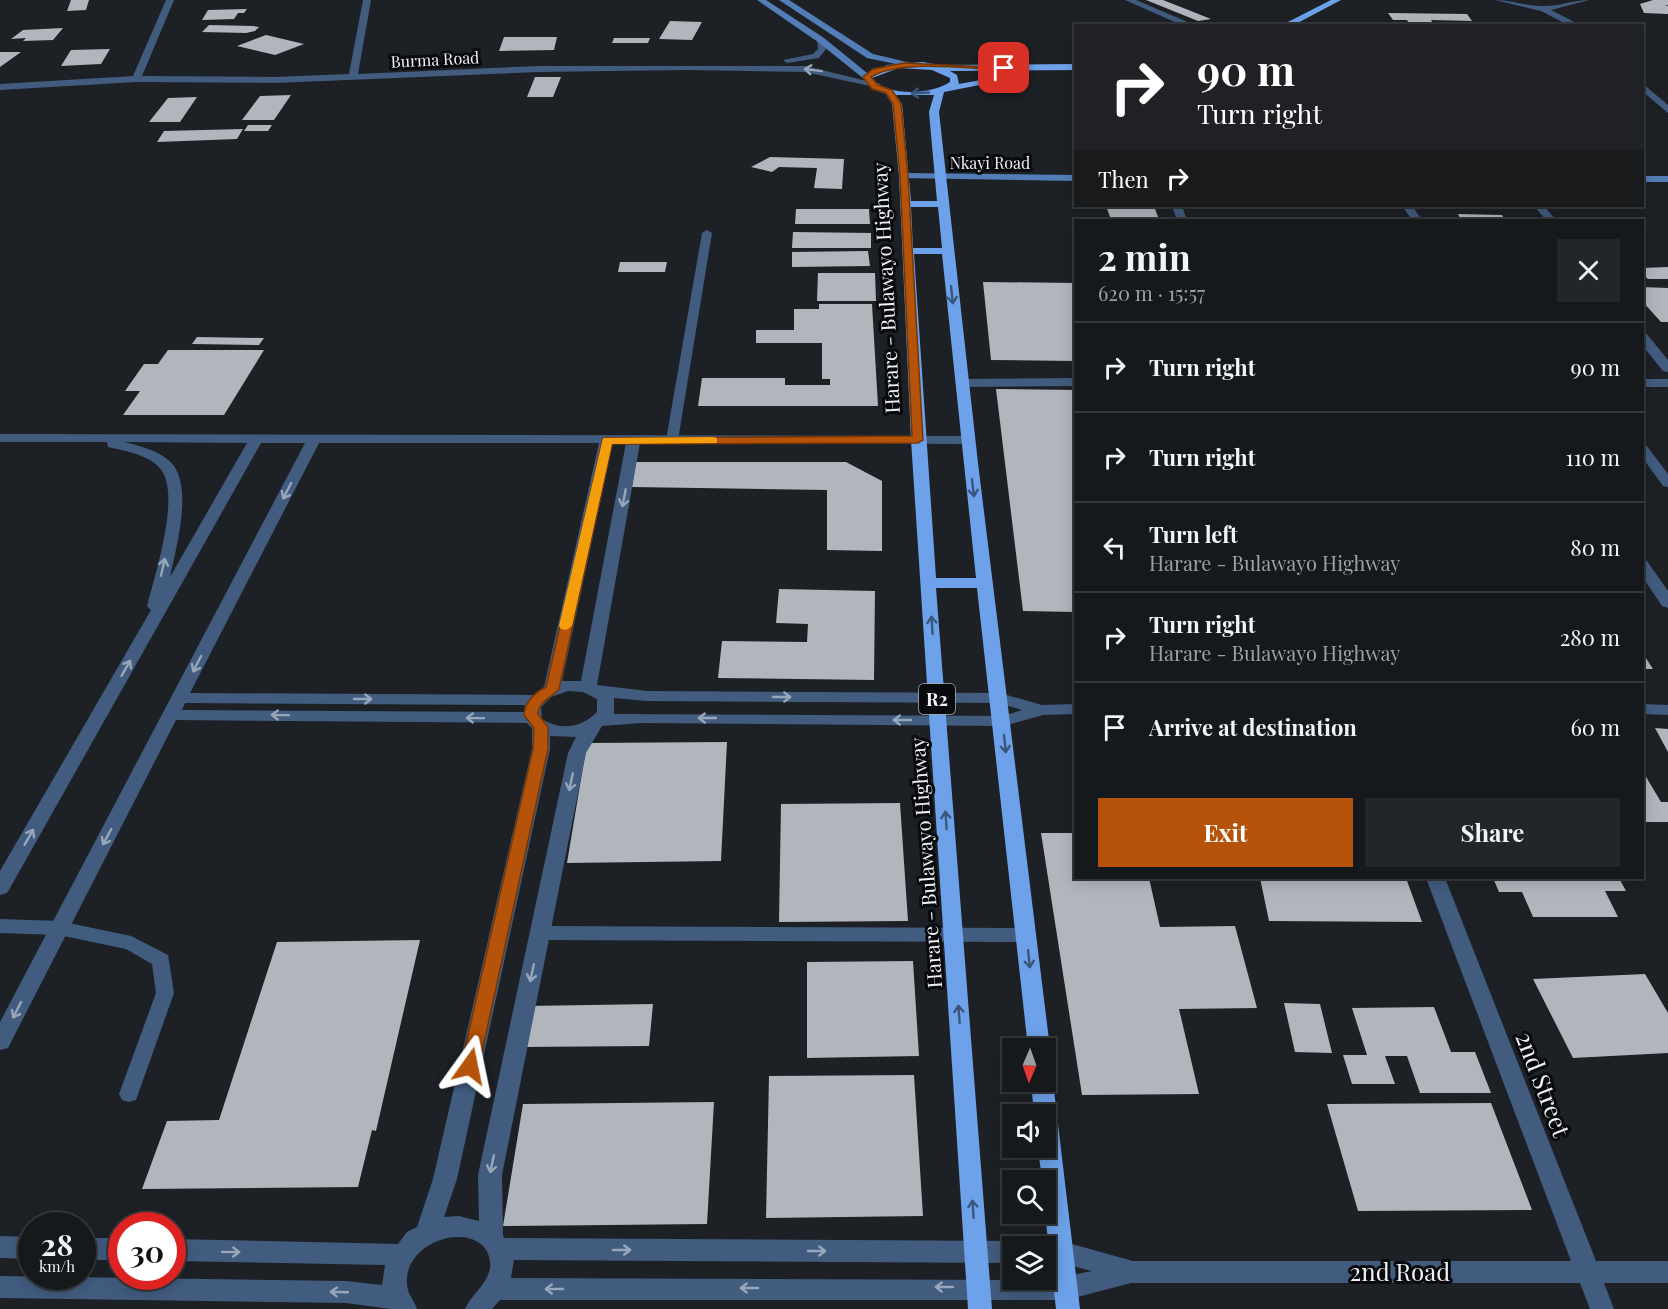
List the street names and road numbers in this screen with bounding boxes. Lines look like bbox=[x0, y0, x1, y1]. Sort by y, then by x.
street label: Burma Road bbox=[390, 46, 480, 72]
street label: Nkayi Road bbox=[950, 152, 1030, 173]
street label: Harare - Bulawayo Highway bbox=[865, 162, 905, 414]
road number: R2 bbox=[919, 684, 955, 714]
street label: Harare - Bulawayo Highway bbox=[903, 737, 947, 989]
street label: 2nd Street bbox=[1509, 1027, 1579, 1142]
street label: 2nd Road bbox=[1350, 1255, 1450, 1287]

